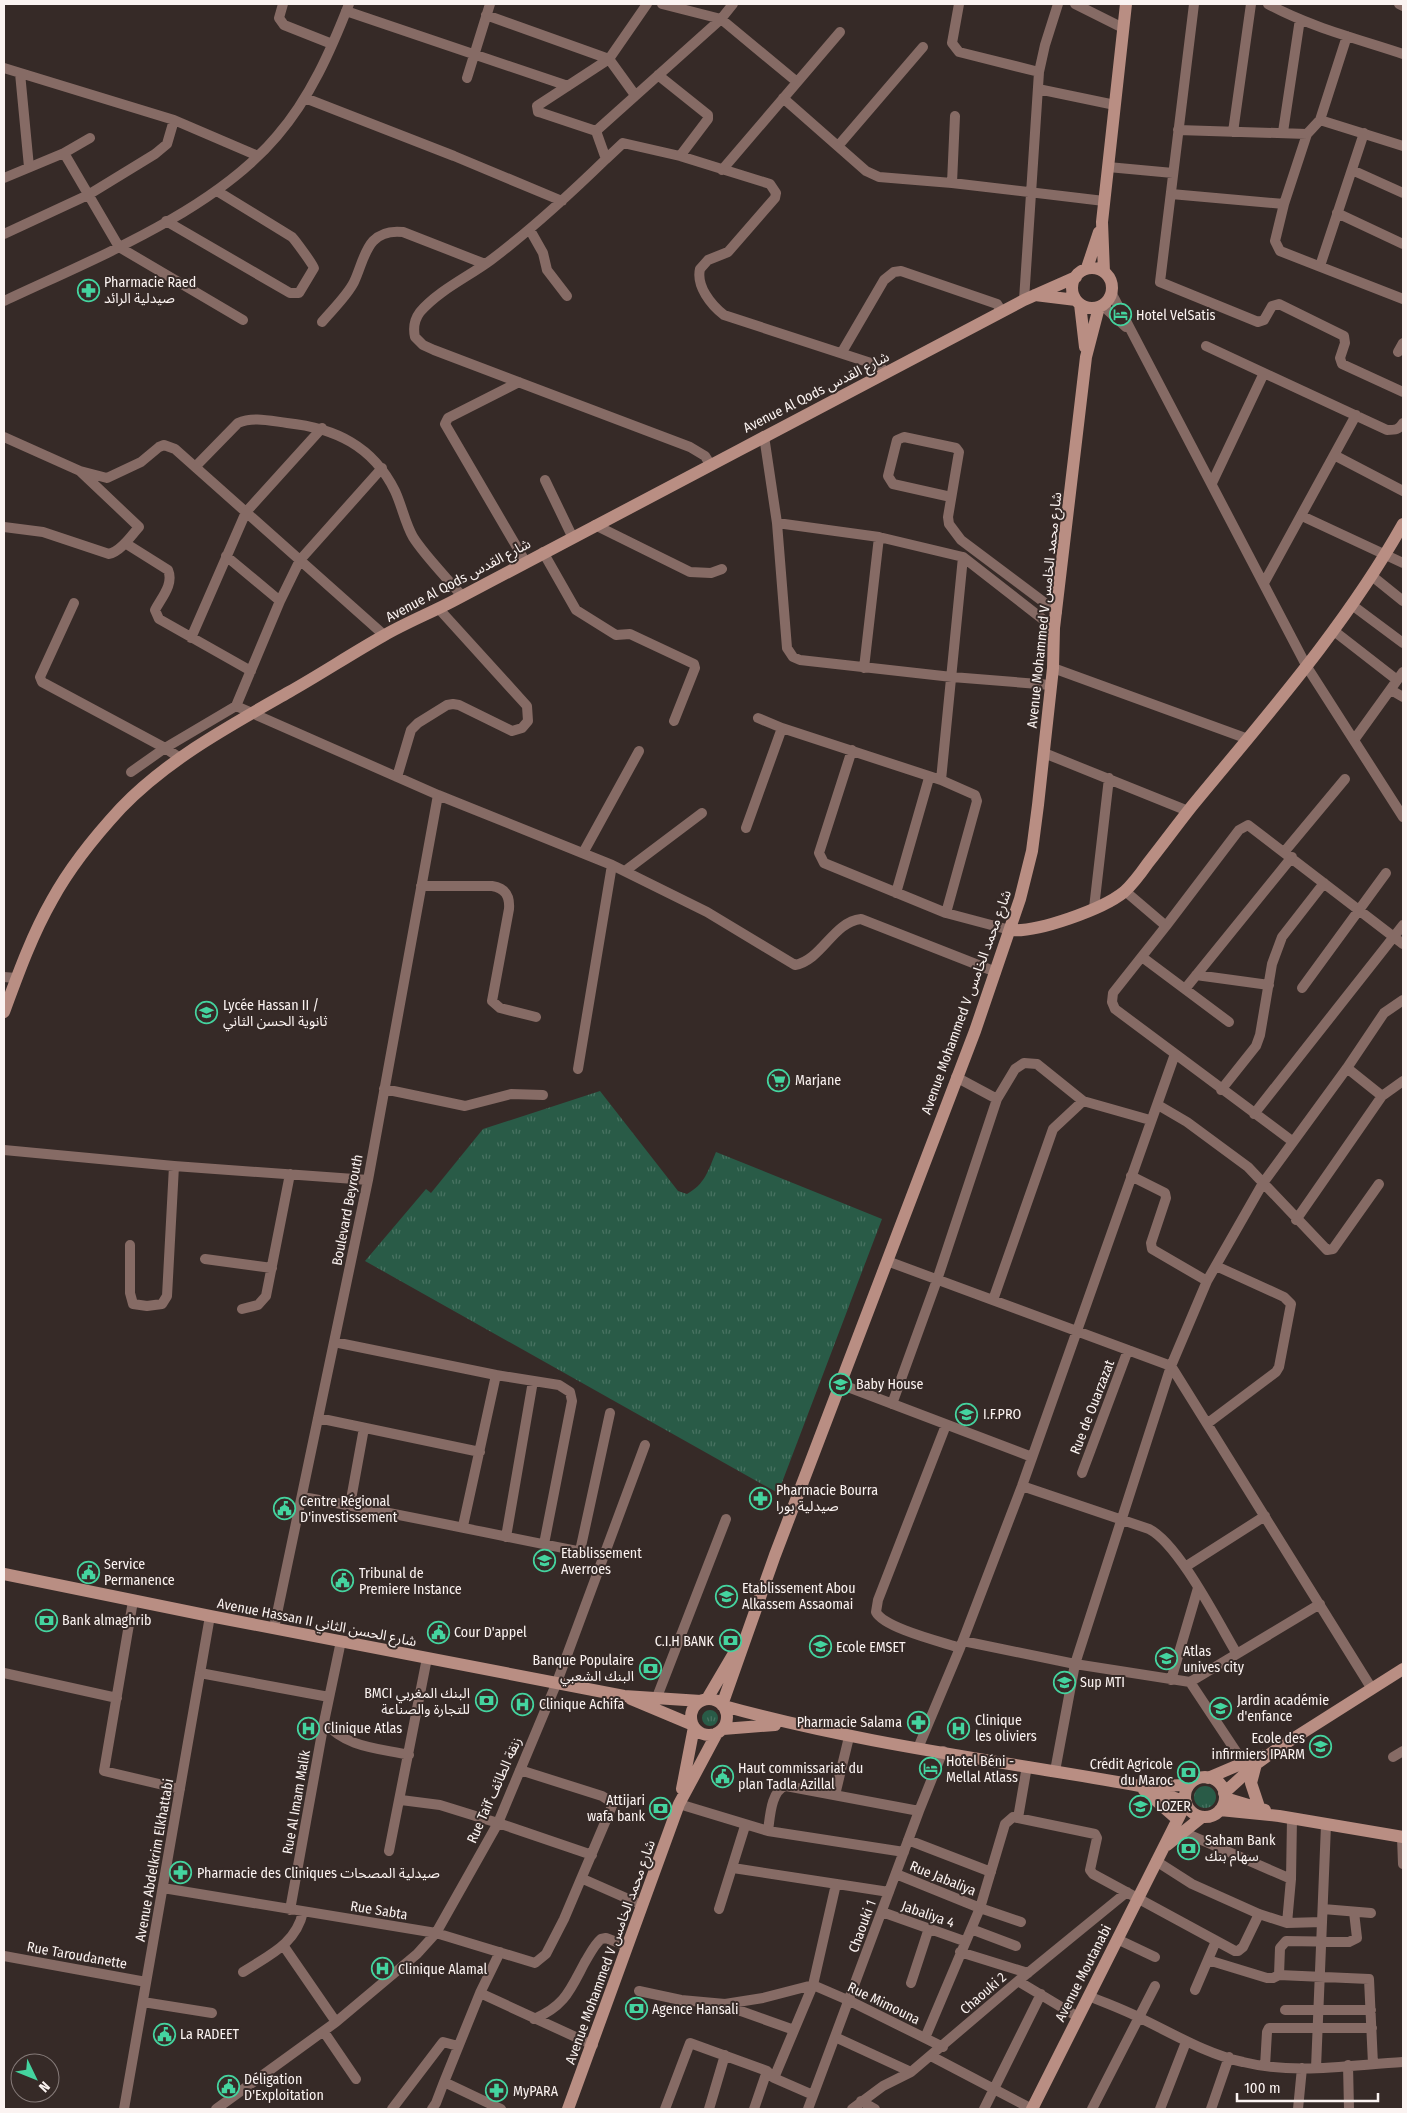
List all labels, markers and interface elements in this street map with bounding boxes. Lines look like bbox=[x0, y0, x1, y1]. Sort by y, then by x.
place label: Pharmacie Raed صيدلية الرائد bbox=[104, 274, 196, 307]
pharmacy icon: Pharmacie Raed صيدلية الرائد bbox=[76, 278, 100, 302]
hotel icon: Hotel VelSatis bbox=[1108, 303, 1132, 327]
place label: Hotel VelSatis bbox=[1136, 307, 1215, 324]
street label: Avenue Al Qods شارع القدس bbox=[740, 348, 893, 438]
street label: Avenue Mohammed V شارع محمد الخامس bbox=[1024, 491, 1067, 729]
street label: Avenue Al Qods شارع القدس bbox=[383, 535, 534, 628]
street label: Avenue Mohammed V شارع محمد الخامس bbox=[918, 888, 1017, 1117]
place label: Lycée Hassan II / ثانوية الحسن الثاني bbox=[223, 997, 328, 1032]
school or university icon: Lycée Hassan II / ثانوية الحسن الثاني bbox=[195, 1001, 219, 1025]
supermarket icon: Marjane bbox=[767, 1068, 791, 1092]
place label: Marjane bbox=[795, 1072, 841, 1089]
street label: Boulevard Beyrouth bbox=[328, 1153, 367, 1267]
street label: Rue de Ouarzazat bbox=[1067, 1357, 1118, 1457]
school or university icon: Baby House bbox=[828, 1372, 852, 1396]
place label: Baby House bbox=[856, 1376, 924, 1393]
school or university icon: I.F.PRO bbox=[955, 1402, 979, 1426]
place label: I.F.PRO bbox=[983, 1406, 1021, 1423]
place label: Pharmacie Bourra صيدلية بورا bbox=[776, 1482, 878, 1515]
pharmacy icon: Pharmacie Bourra صيدلية بورا bbox=[748, 1486, 772, 1510]
place label: Centre Régional D'investissement bbox=[300, 1493, 398, 1526]
public building icon: Centre Régional D'investissement bbox=[272, 1497, 296, 1521]
place label: Etablissement Averroes bbox=[561, 1545, 642, 1578]
school or university icon: Etablissement Averroes bbox=[533, 1549, 557, 1573]
place label: Service Permanence bbox=[104, 1556, 175, 1589]
public building icon: Service Permanence bbox=[76, 1560, 100, 1584]
place label: Tribunal de Premiere Instance bbox=[359, 1565, 462, 1598]
public building icon: Tribunal de Premiere Instance bbox=[331, 1569, 355, 1593]
place label: Etablissement Abou Alkassem Assaomai bbox=[742, 1580, 856, 1613]
school or university icon: Etablissement Abou Alkassem Assaomai bbox=[714, 1584, 738, 1608]
street label: Avenue Hassan II شارع الحسن الثاني bbox=[215, 1595, 418, 1652]
bank icon: Bank almaghrib bbox=[34, 1608, 58, 1632]
place label: Bank almaghrib bbox=[62, 1612, 151, 1629]
public building icon: Cour D'appel bbox=[426, 1620, 450, 1644]
place label: Cour D'appel bbox=[454, 1624, 527, 1641]
bank icon: C.I.H BANK bbox=[718, 1629, 742, 1653]
place label: C.I.H BANK bbox=[655, 1633, 715, 1650]
school or university icon: Ecole EMSET bbox=[808, 1635, 832, 1659]
place label: Ecole EMSET bbox=[836, 1639, 906, 1656]
place label: Atlas unives city bbox=[1183, 1643, 1245, 1676]
school or university icon: Atlas unives city bbox=[1155, 1647, 1179, 1671]
place label: Banque Populaire البنك الشعبي bbox=[533, 1652, 634, 1687]
bank icon: Banque Populaire البنك الشعبي bbox=[638, 1656, 662, 1680]
school or university icon: Sup MTI bbox=[1052, 1670, 1076, 1694]
place label: Sup MTI bbox=[1080, 1674, 1125, 1691]
place label: BMCI البنك المغربي للتجارة والصناعة bbox=[364, 1685, 470, 1718]
bank icon: BMCI البنك المغربي للتجارة والصناعة bbox=[474, 1689, 498, 1713]
hospital icon: Clinique Achifa bbox=[511, 1692, 535, 1716]
place label: Jardin académie d'enfance bbox=[1237, 1692, 1329, 1725]
place label: Clinique Achifa bbox=[539, 1696, 624, 1713]
school or university icon: Jardin académie d'enfance bbox=[1209, 1696, 1233, 1720]
pharmacy icon: Pharmacie Salama bbox=[906, 1710, 930, 1734]
place label: Clinique les oliviers bbox=[975, 1712, 1037, 1745]
place label: Pharmacie Salama bbox=[797, 1714, 902, 1731]
hospital icon: Clinique Atlas bbox=[296, 1716, 320, 1740]
hospital icon: Clinique les oliviers bbox=[947, 1716, 971, 1740]
place label: Clinique Atlas bbox=[324, 1720, 402, 1737]
place label: Ecole des infirmiers IPARM bbox=[1212, 1730, 1305, 1763]
street label: Rue Taïf زنقة الطائف bbox=[463, 1734, 526, 1846]
school or university icon: Ecole des infirmiers IPARM bbox=[1309, 1734, 1333, 1758]
street label: Rue Al Imam Malik bbox=[279, 1748, 314, 1855]
place label: Hotel Béni - Mellal Atlass bbox=[946, 1753, 1018, 1786]
place label: Crédit Agricole du Maroc bbox=[1090, 1756, 1173, 1789]
hotel icon: Hotel Béni - Mellal Atlass bbox=[918, 1757, 942, 1781]
place label: Haut commissariat du plan Tadla Azillal bbox=[738, 1760, 863, 1793]
bank icon: Crédit Agricole du Maroc bbox=[1177, 1760, 1201, 1784]
public building icon: Haut commissariat du plan Tadla Azillal bbox=[710, 1764, 734, 1788]
street label: Avenue Abdelkrim Elkhattabi bbox=[132, 1777, 177, 1943]
place label: Attijari wafa bank bbox=[587, 1792, 645, 1825]
school or university icon: LOZER bbox=[1128, 1794, 1152, 1818]
bank icon: Attijari wafa bank bbox=[649, 1796, 673, 1820]
place label: LOZER bbox=[1156, 1798, 1191, 1815]
place label: Saham Bank سهام بنك bbox=[1205, 1832, 1276, 1867]
bank icon: Saham Bank سهام بنك bbox=[1177, 1836, 1201, 1860]
street label: Avenue Mohammed V شارع محمد الخامس bbox=[562, 1838, 661, 2067]
street label: Rue Jabaliya bbox=[907, 1857, 979, 1900]
pharmacy icon: Pharmacie des Cliniques صيدلية المصحات bbox=[169, 1861, 193, 1885]
place label: Pharmacie des Cliniques صيدلية المصحات bbox=[197, 1865, 440, 1882]
street label: Jabaliya 4 bbox=[899, 1897, 957, 1932]
street label: Rue Sabta bbox=[349, 1898, 409, 1923]
street label: Chaouki 1 bbox=[845, 1898, 880, 1955]
street label: Avenue Moutanabi bbox=[1052, 1922, 1115, 2025]
street label: Rue Taroudanette bbox=[25, 1938, 128, 1973]
hospital icon: Clinique Alamal bbox=[370, 1957, 394, 1981]
place label: Clinique Alamal bbox=[398, 1961, 487, 1978]
street label: Chaouki 2 bbox=[957, 1969, 1010, 2018]
street label: Rue Mimouna bbox=[845, 1979, 923, 2028]
bank icon: Agence Hansali bbox=[624, 1997, 648, 2021]
place label: Agence Hansali bbox=[652, 2001, 739, 2018]
public building icon: La RADEET bbox=[152, 2022, 176, 2046]
place label: La RADEET bbox=[180, 2026, 240, 2043]
north arrow bbox=[10, 2053, 60, 2103]
scale bar bbox=[1237, 2070, 1378, 2102]
place label: Déligation D'Exploitation bbox=[244, 2071, 324, 2104]
public building icon: Déligation D'Exploitation bbox=[216, 2075, 240, 2099]
text: N bbox=[35, 2078, 53, 2095]
pharmacy icon: MyPARA bbox=[485, 2079, 509, 2103]
text: 100 m bbox=[1244, 2079, 1281, 2097]
place label: MyPARA bbox=[513, 2083, 559, 2100]

